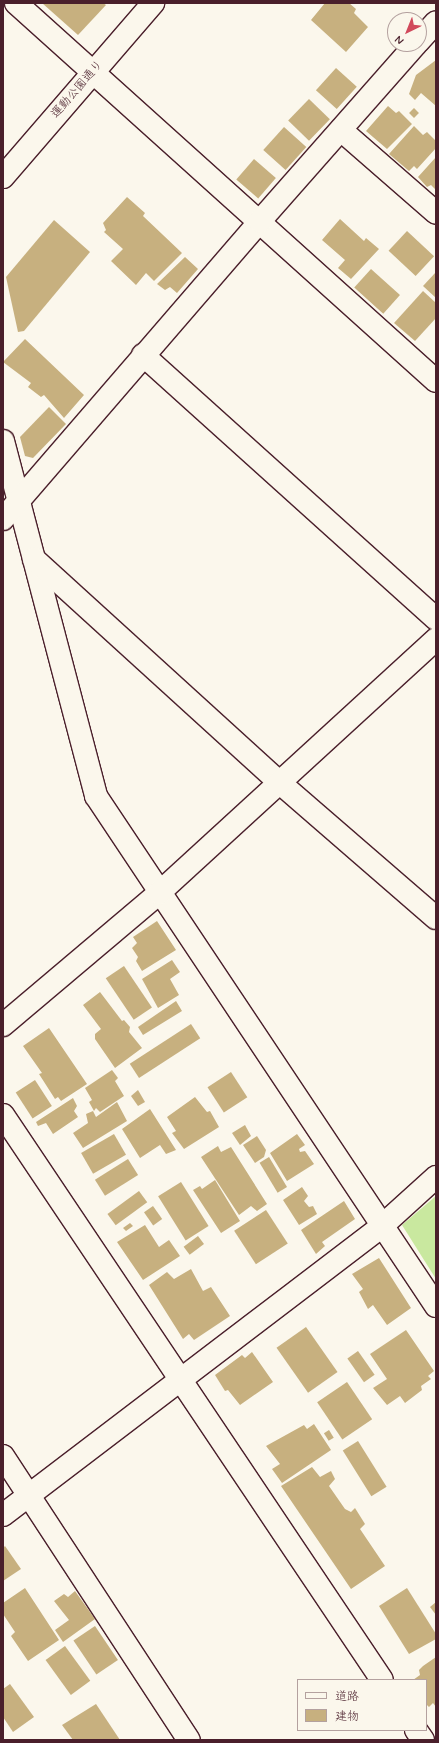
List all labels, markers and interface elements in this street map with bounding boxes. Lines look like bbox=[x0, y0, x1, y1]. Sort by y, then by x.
north arrow bbox=[387, 12, 427, 52]
text: N bbox=[392, 32, 407, 48]
street label: 運動公園通り bbox=[49, 58, 107, 122]
legend bbox=[297, 1679, 427, 1731]
text: 道路 bbox=[335, 1689, 359, 1705]
text: 建物 bbox=[335, 1709, 359, 1725]

